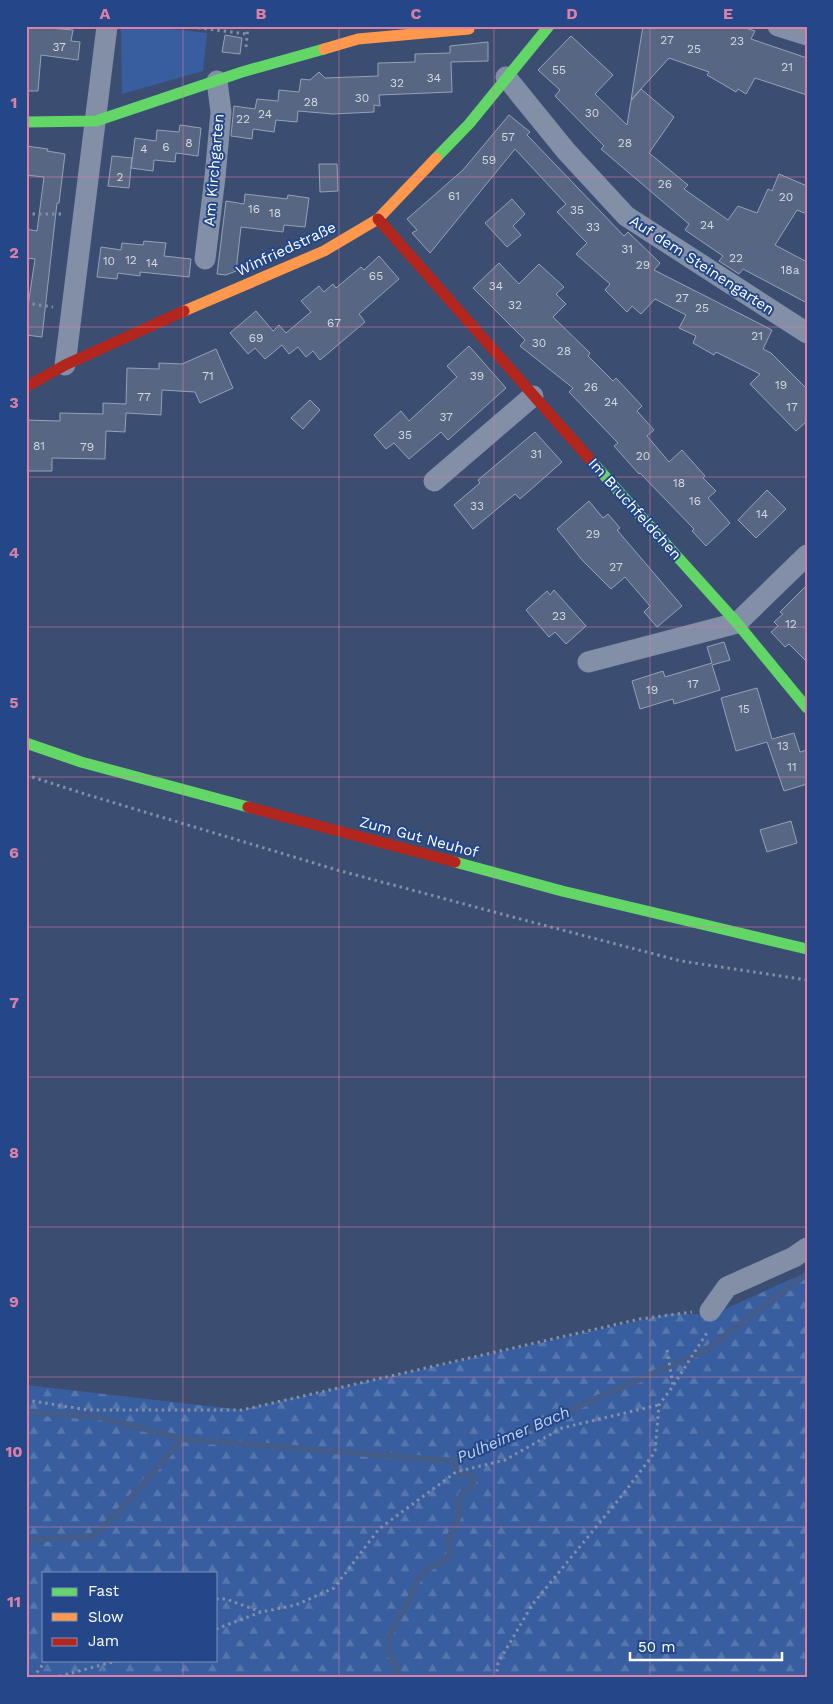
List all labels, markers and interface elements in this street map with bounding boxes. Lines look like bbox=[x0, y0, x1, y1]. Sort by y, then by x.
text: A bbox=[100, 4, 111, 23]
text: B bbox=[256, 4, 267, 23]
text: C bbox=[411, 4, 422, 23]
text: D bbox=[566, 4, 578, 23]
text: E bbox=[723, 4, 733, 23]
house number: 27 bbox=[660, 33, 674, 47]
house number: 23 bbox=[730, 34, 744, 48]
house number: 37 bbox=[52, 40, 66, 54]
house number: 25 bbox=[687, 42, 701, 56]
house number: 21 bbox=[781, 60, 793, 74]
house number: 55 bbox=[552, 63, 566, 77]
house number: 34 bbox=[427, 71, 441, 85]
house number: 32 bbox=[390, 76, 404, 90]
house number: 30 bbox=[355, 91, 369, 105]
text: 1 bbox=[11, 93, 17, 112]
house number: 28 bbox=[304, 95, 318, 109]
house number: 30 bbox=[585, 106, 599, 120]
house number: 24 bbox=[258, 107, 272, 121]
house number: 22 bbox=[236, 112, 250, 126]
street label: Am Kirchgarten bbox=[200, 113, 228, 227]
house number: 57 bbox=[501, 130, 515, 144]
house number: 8 bbox=[185, 136, 193, 150]
house number: 28 bbox=[618, 136, 632, 150]
house number: 6 bbox=[162, 140, 170, 154]
house number: 4 bbox=[140, 142, 148, 156]
house number: 59 bbox=[482, 153, 496, 167]
house number: 2 bbox=[117, 170, 124, 184]
house number: 26 bbox=[658, 177, 672, 191]
house number: 61 bbox=[448, 189, 460, 203]
house number: 20 bbox=[779, 190, 793, 204]
house number: 16 bbox=[248, 202, 260, 216]
house number: 35 bbox=[570, 203, 584, 217]
house number: 18 bbox=[269, 206, 281, 220]
street label: Auf dem Steinengarten bbox=[626, 211, 778, 319]
street label: Winfriedstraße bbox=[233, 218, 339, 280]
house number: 24 bbox=[700, 218, 714, 232]
house number: 33 bbox=[586, 220, 600, 234]
house number: 31 bbox=[621, 242, 633, 256]
text: 2 bbox=[9, 243, 19, 262]
house number: 22 bbox=[729, 251, 743, 265]
house number: 12 bbox=[125, 253, 137, 267]
house number: 10 bbox=[103, 254, 115, 268]
house number: 14 bbox=[146, 256, 158, 270]
house number: 29 bbox=[636, 258, 650, 272]
house number: 18a bbox=[781, 263, 800, 277]
house number: 65 bbox=[369, 269, 383, 283]
house number: 34 bbox=[489, 279, 503, 293]
house number: 27 bbox=[675, 291, 689, 305]
house number: 32 bbox=[508, 298, 522, 312]
house number: 25 bbox=[695, 301, 709, 315]
house number: 67 bbox=[327, 316, 341, 330]
house number: 21 bbox=[751, 329, 763, 343]
house number: 69 bbox=[249, 331, 263, 345]
house number: 30 bbox=[532, 336, 546, 350]
house number: 28 bbox=[557, 344, 571, 358]
house number: 71 bbox=[202, 369, 214, 383]
house number: 39 bbox=[470, 369, 484, 383]
house number: 19 bbox=[775, 378, 787, 392]
house number: 26 bbox=[584, 380, 598, 394]
house number: 77 bbox=[137, 390, 151, 404]
text: 3 bbox=[9, 393, 19, 412]
house number: 24 bbox=[604, 395, 618, 409]
house number: 17 bbox=[786, 400, 798, 414]
house number: 37 bbox=[439, 410, 453, 424]
house number: 35 bbox=[398, 428, 412, 442]
house number: 81 bbox=[33, 439, 45, 453]
house number: 79 bbox=[80, 440, 94, 454]
house number: 31 bbox=[530, 447, 542, 461]
house number: 20 bbox=[636, 449, 650, 463]
street label: Im Bruchfeldchen bbox=[585, 454, 685, 564]
house number: 18 bbox=[673, 476, 685, 490]
house number: 16 bbox=[689, 494, 701, 508]
house number: 33 bbox=[470, 499, 484, 513]
house number: 14 bbox=[756, 507, 768, 521]
house number: 29 bbox=[586, 527, 600, 541]
text: 4 bbox=[9, 543, 19, 562]
house number: 27 bbox=[609, 560, 623, 574]
house number: 23 bbox=[552, 609, 566, 623]
house number: 12 bbox=[785, 617, 797, 631]
house number: 17 bbox=[687, 677, 699, 691]
house number: 19 bbox=[646, 683, 658, 697]
text: 5 bbox=[9, 693, 19, 712]
house number: 15 bbox=[738, 702, 750, 716]
house number: 13 bbox=[777, 739, 789, 753]
house number: 11 bbox=[787, 760, 797, 774]
street label: Zum Gut Neuhof bbox=[358, 812, 480, 862]
text: 6 bbox=[9, 843, 19, 862]
text: 7 bbox=[9, 993, 19, 1012]
text: 8 bbox=[9, 1143, 19, 1162]
text: 9 bbox=[9, 1292, 19, 1311]
water label: Pulheimer Bach bbox=[454, 1402, 572, 1467]
text: 10 bbox=[5, 1442, 23, 1461]
legend bbox=[42, 1572, 218, 1662]
text: Fast bbox=[88, 1582, 120, 1600]
text: 11 bbox=[7, 1592, 21, 1611]
text: Slow bbox=[88, 1608, 124, 1626]
scale bar bbox=[630, 1629, 783, 1661]
text: Jam bbox=[88, 1632, 119, 1650]
text: 50 m bbox=[638, 1638, 675, 1656]

